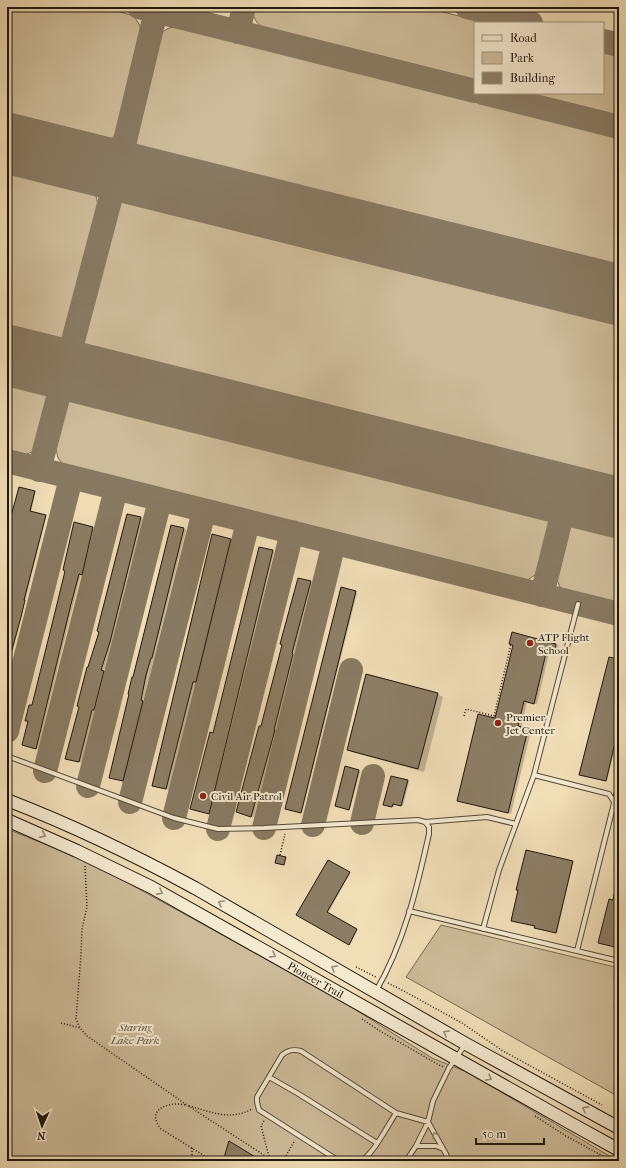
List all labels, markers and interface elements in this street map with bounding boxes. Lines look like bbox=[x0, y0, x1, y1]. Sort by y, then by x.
legend bbox=[474, 22, 604, 94]
text: Road bbox=[510, 31, 537, 45]
text: Park bbox=[510, 51, 535, 65]
text: Building bbox=[510, 71, 555, 85]
place label: ATP Flight School bbox=[537, 631, 589, 657]
marker: ATP Flight School bbox=[525, 638, 535, 648]
place label: Premier Jet Center bbox=[505, 711, 555, 737]
marker: Premier Jet Center bbox=[493, 718, 503, 728]
place label: Civil Air Patrol bbox=[211, 790, 282, 803]
marker: Civil Air Patrol bbox=[198, 791, 208, 801]
one-way arrow bbox=[39, 830, 46, 838]
one-way arrow bbox=[156, 887, 163, 894]
one-way arrow bbox=[218, 901, 225, 908]
one-way arrow bbox=[269, 951, 276, 958]
street label: Pioneer Trail bbox=[285, 959, 346, 1001]
one-way arrow bbox=[331, 965, 338, 972]
park label: Staring Lake Park bbox=[110, 1021, 160, 1047]
one-way arrow bbox=[443, 1030, 450, 1037]
one-way arrow bbox=[485, 1073, 493, 1080]
north arrow bbox=[22, 1106, 62, 1146]
one-way arrow bbox=[582, 1106, 589, 1113]
scale bar bbox=[476, 1120, 544, 1146]
text: 50 m bbox=[482, 1127, 506, 1141]
text: N bbox=[36, 1129, 46, 1142]
one-way arrow bbox=[432, 1132, 439, 1139]

